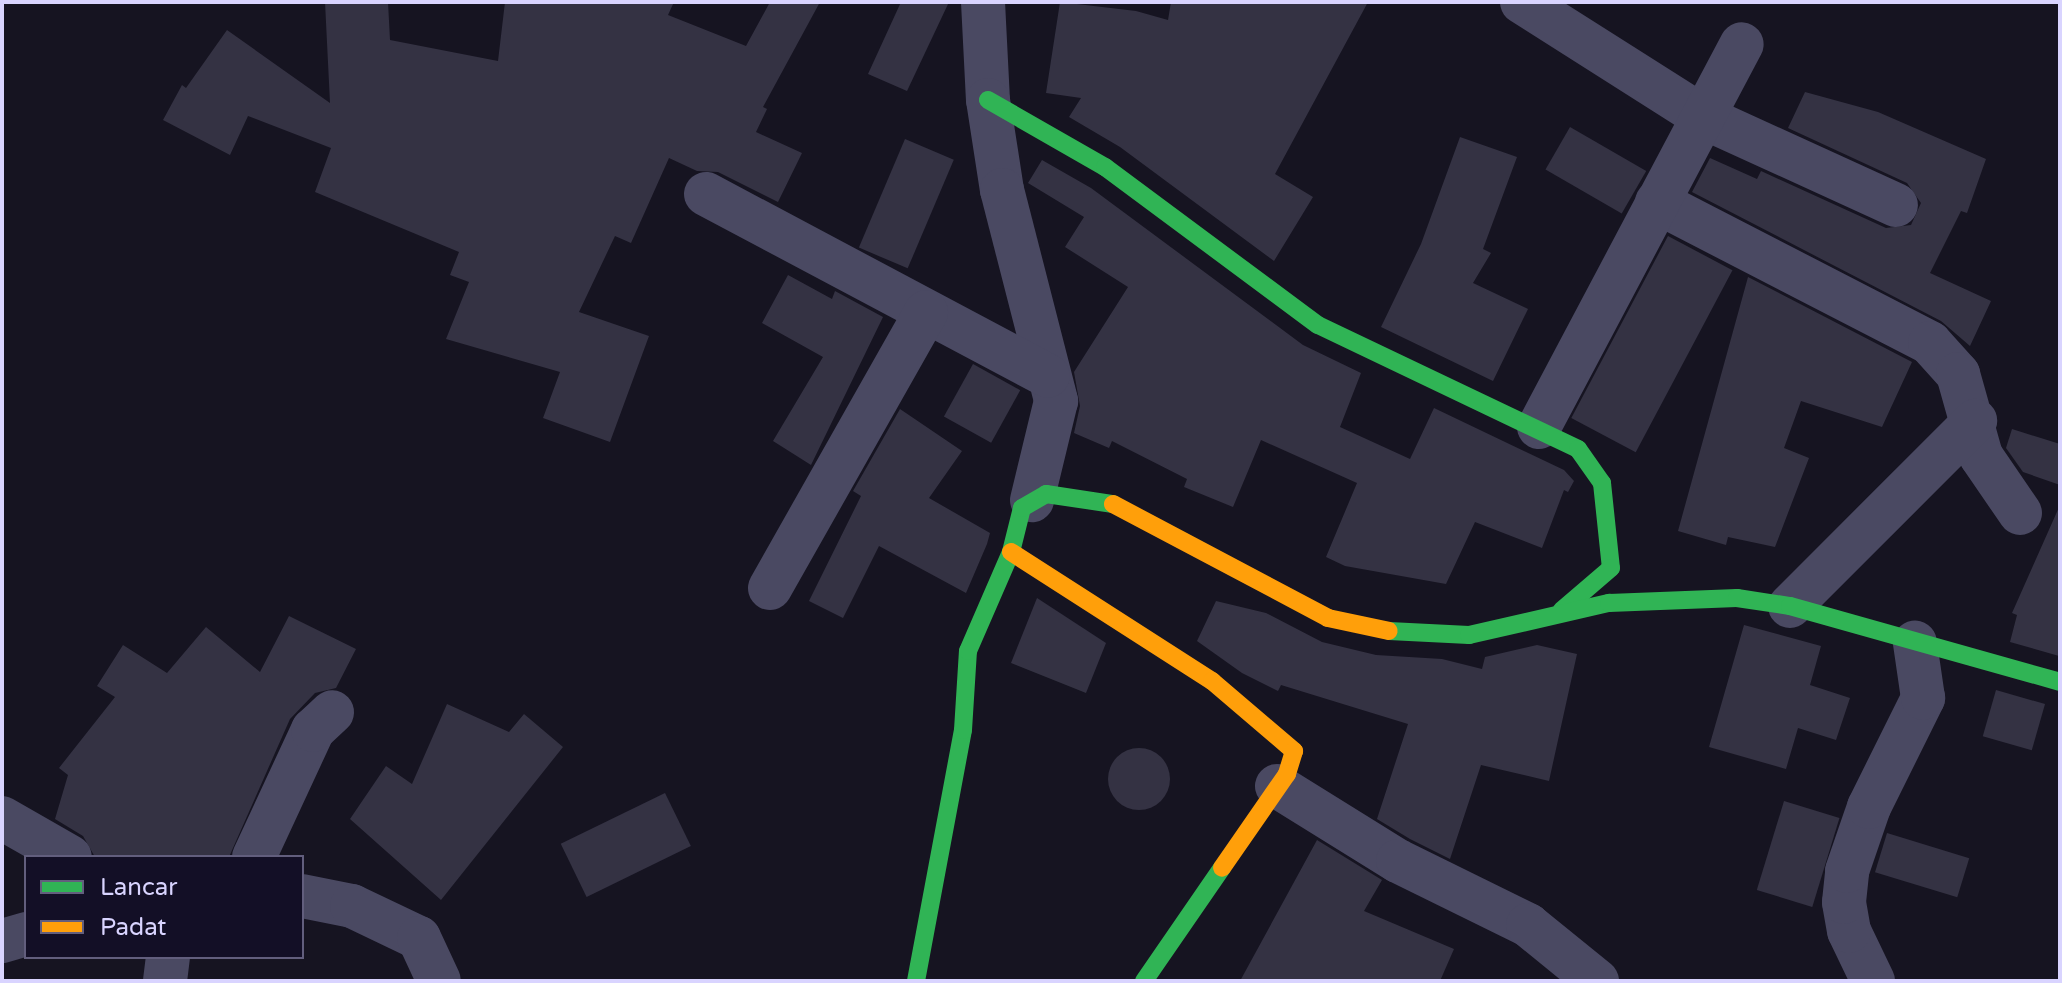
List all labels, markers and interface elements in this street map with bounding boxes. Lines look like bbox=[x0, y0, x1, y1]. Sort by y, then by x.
legend bbox=[24, 855, 304, 959]
text: Lancar bbox=[100, 873, 177, 902]
text: Padat bbox=[100, 913, 167, 942]

